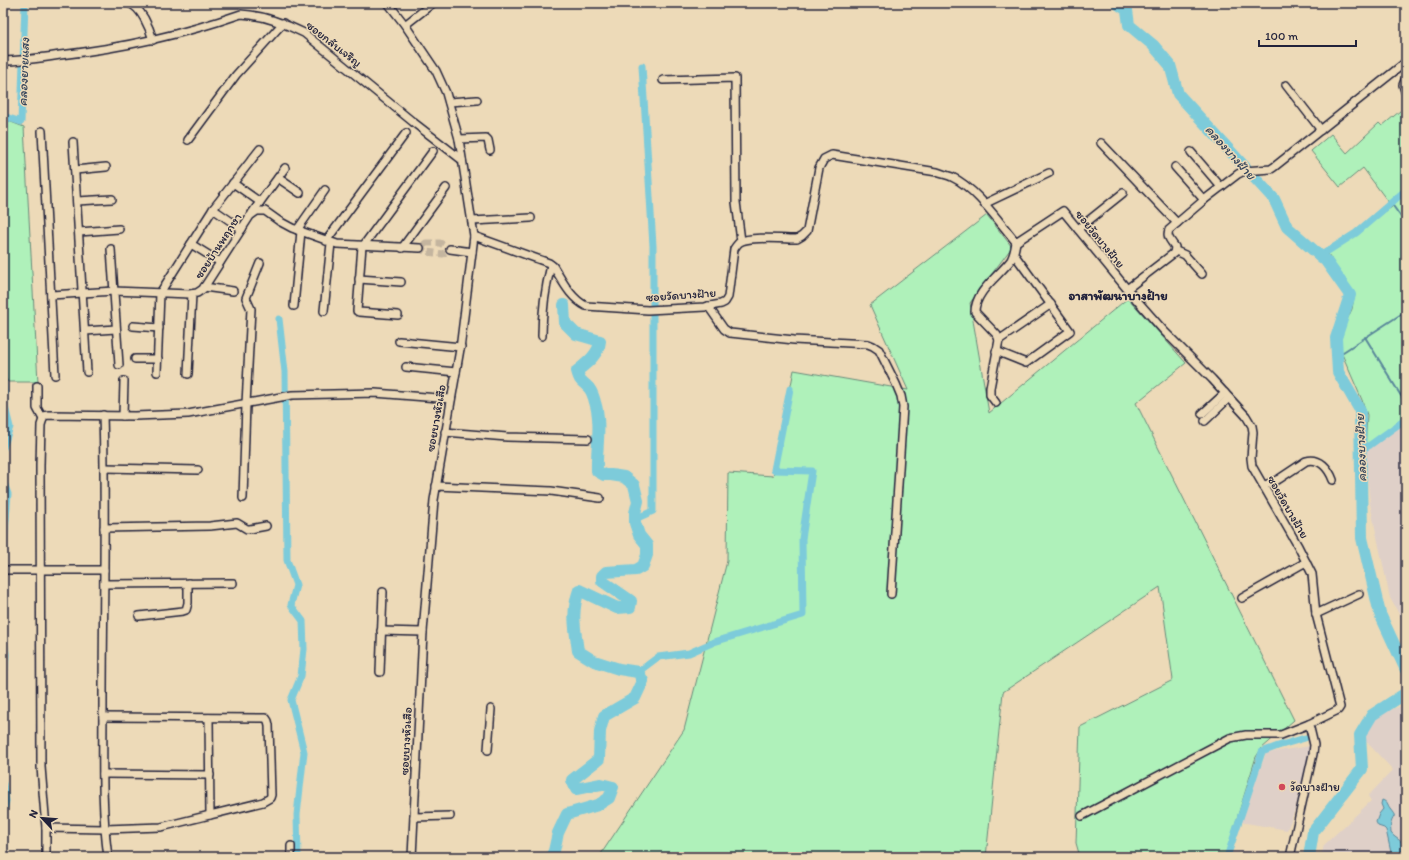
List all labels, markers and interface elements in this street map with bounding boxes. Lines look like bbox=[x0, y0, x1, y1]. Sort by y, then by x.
street label: ซอยกลับเจริญ bbox=[304, 18, 364, 70]
scale bar bbox=[1259, 22, 1356, 48]
text: 100 m bbox=[1265, 29, 1298, 43]
water label: คลองยายแสง bbox=[15, 37, 32, 107]
water label: คลองบางฝ้าย bbox=[1202, 122, 1260, 184]
street label: ซอยวัดบางฝ้าย bbox=[1072, 207, 1128, 271]
street label: ซอยบ้านพฤกษา bbox=[192, 211, 244, 281]
street label: ซอยวัดบางฝ้าย bbox=[645, 286, 717, 304]
district label: อาสาพัฒนาบางฝ้าย bbox=[1068, 288, 1168, 303]
street label: ซอยบางหัวเสือ bbox=[423, 383, 449, 453]
water label: คลองบางฝ้าย bbox=[1352, 412, 1369, 482]
street label: ซอยวัดบางฝ้าย bbox=[1264, 473, 1312, 541]
street label: ซอยบางหัวเสือ bbox=[397, 707, 415, 775]
place label: วัดบางฝ้าย bbox=[1290, 780, 1340, 794]
marker: วัดบางฝ้าย bbox=[1277, 782, 1287, 792]
north arrow bbox=[22, 798, 62, 838]
text: N bbox=[26, 808, 41, 820]

